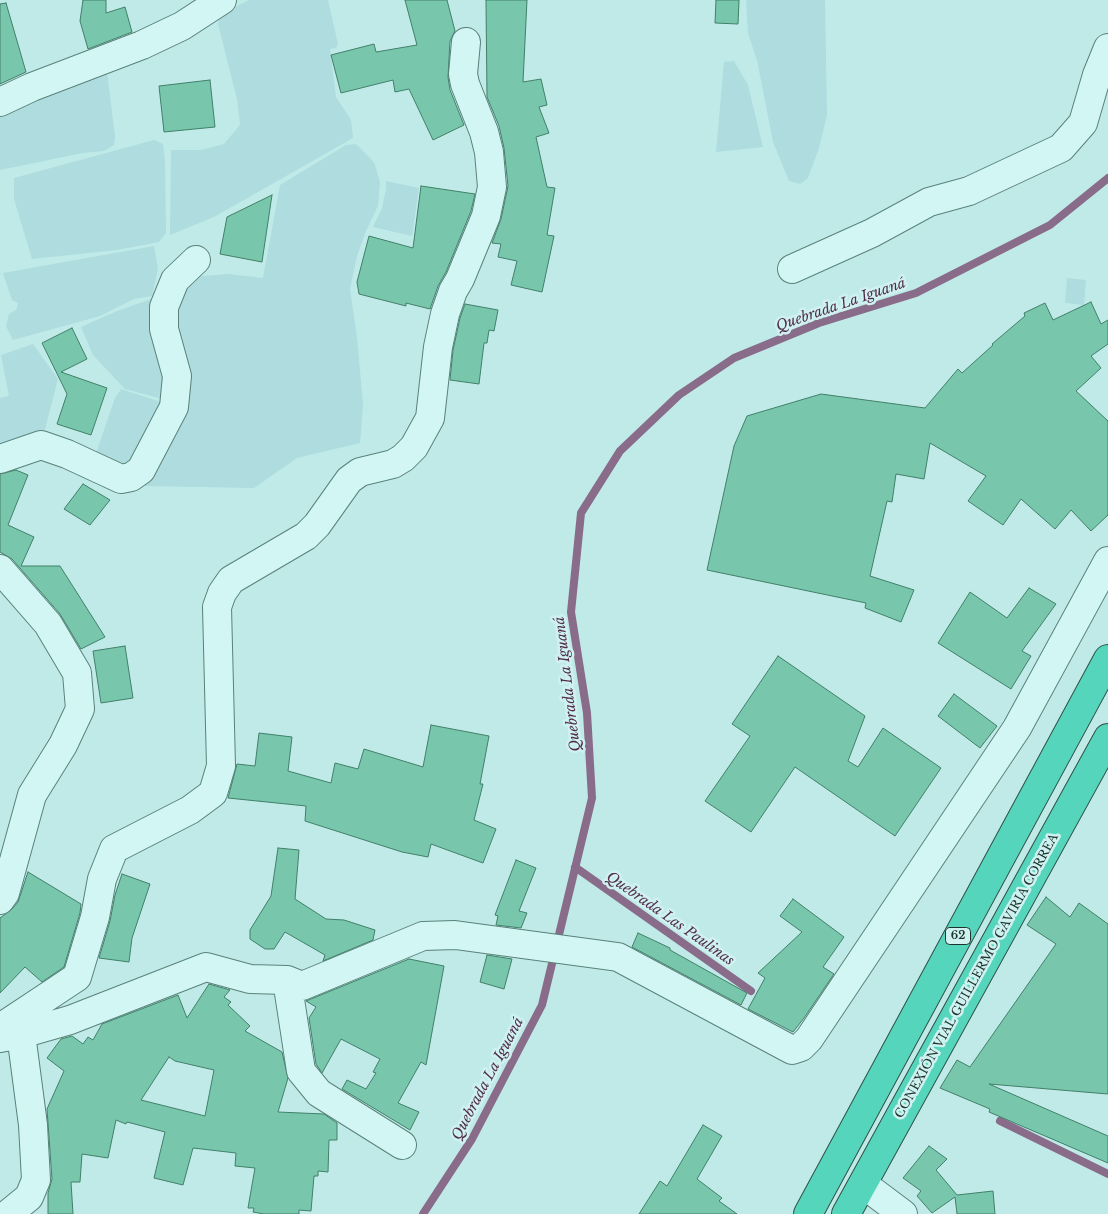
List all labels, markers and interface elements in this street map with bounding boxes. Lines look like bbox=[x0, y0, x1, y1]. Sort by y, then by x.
water label: Quebrada La Iguaná bbox=[774, 275, 908, 335]
water label: Quebrada La Iguaná bbox=[551, 615, 585, 753]
street label: CONEXIÓN VIAL GUILLERMO GAVIRIA CORREA bbox=[892, 831, 1062, 1121]
water label: Quebrada Las Paulinas bbox=[603, 869, 737, 969]
road number: 62 bbox=[946, 928, 970, 944]
water label: Quebrada La Iguaná bbox=[449, 1015, 527, 1143]

